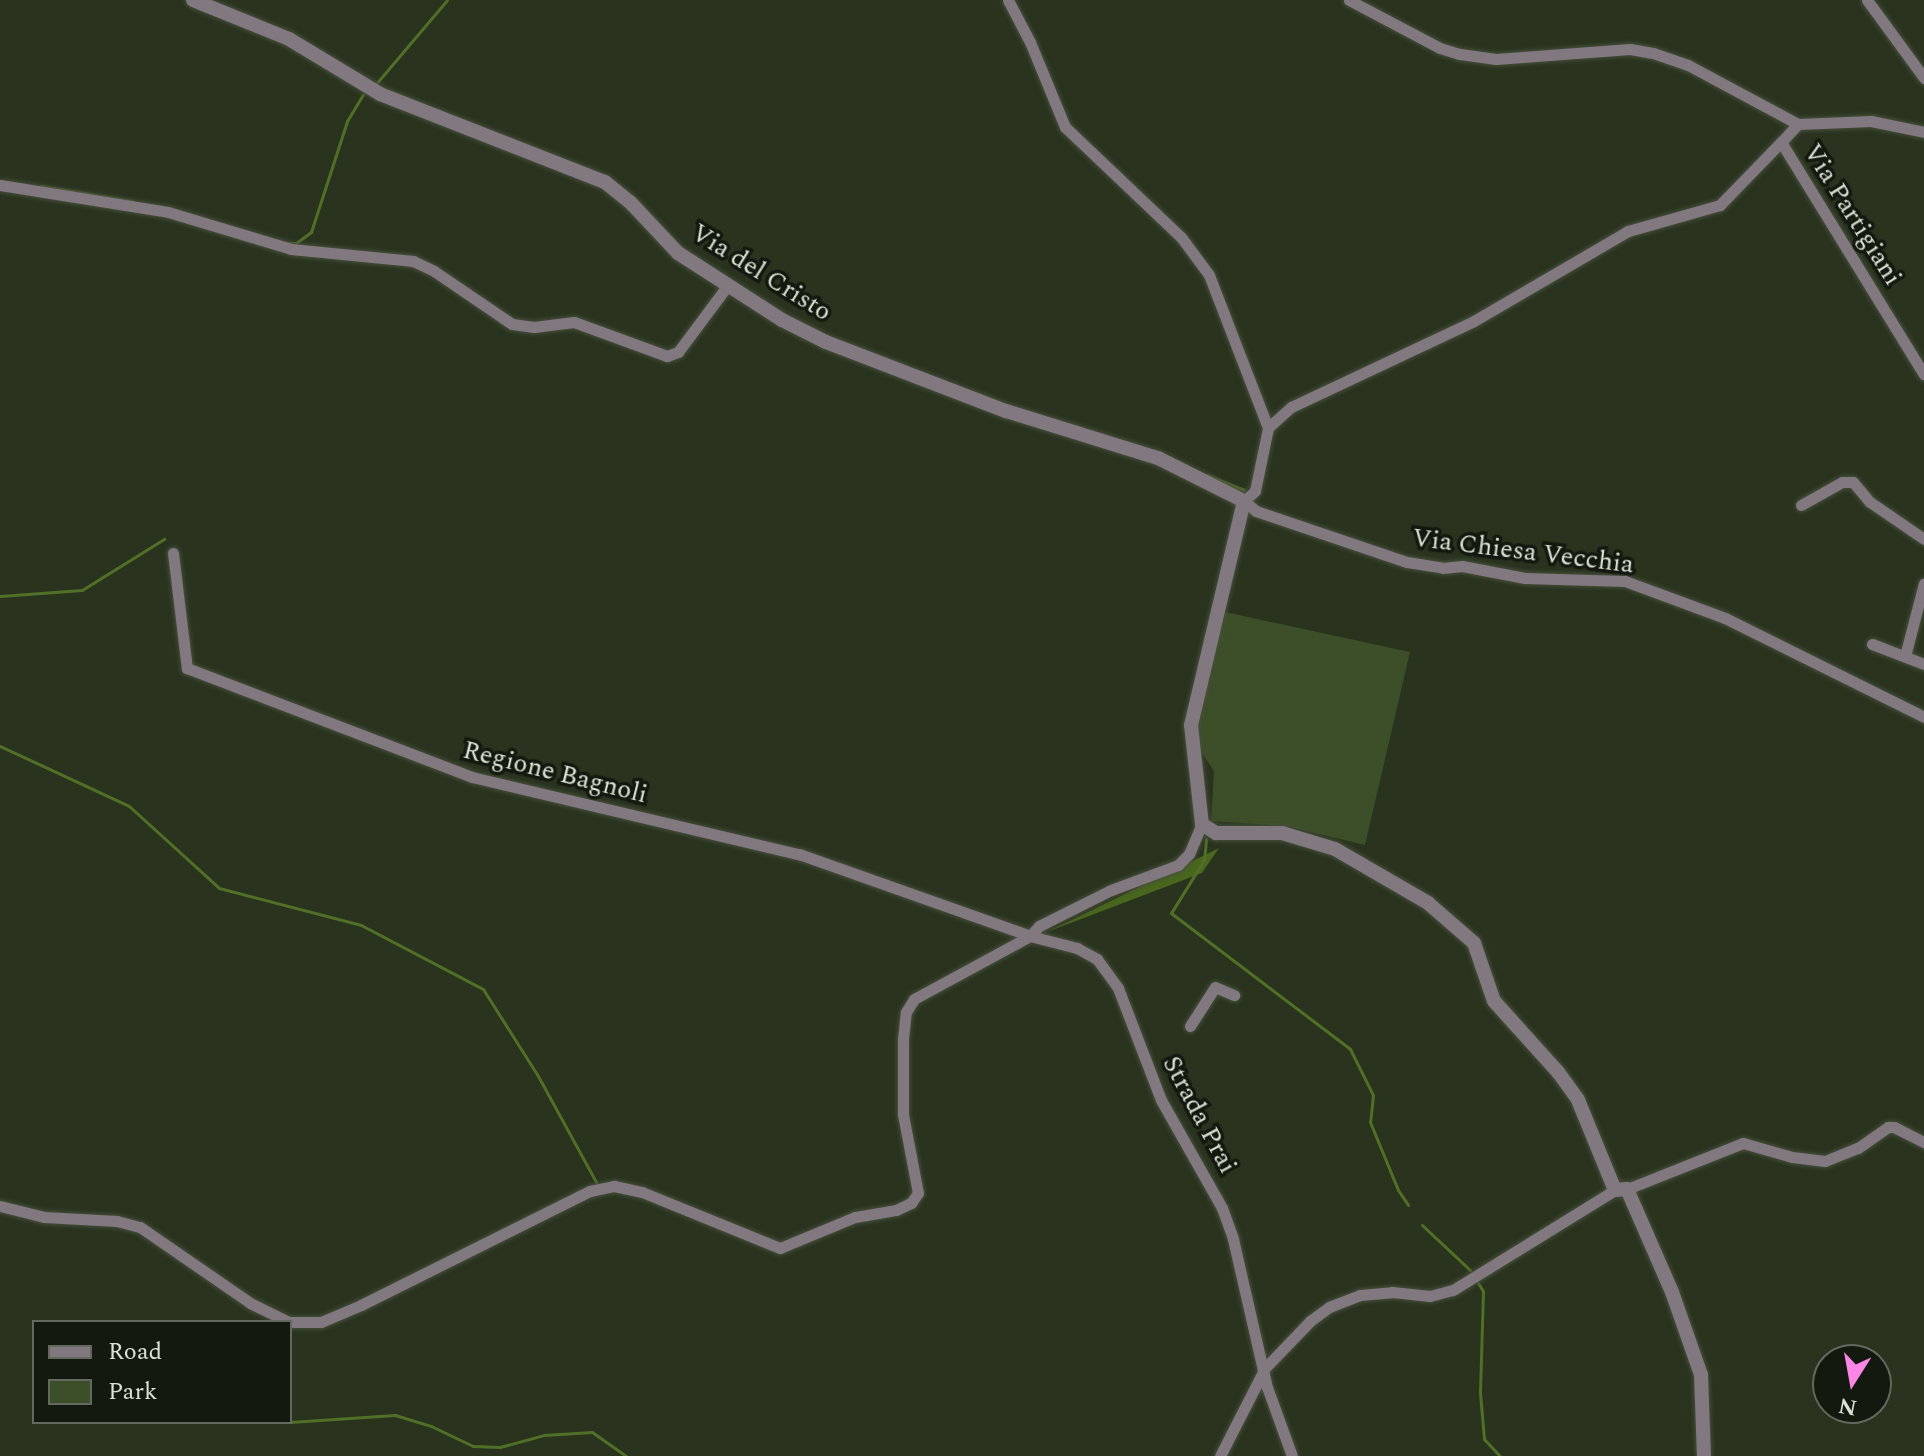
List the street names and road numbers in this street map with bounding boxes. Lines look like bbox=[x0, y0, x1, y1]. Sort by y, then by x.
street label: Via Partigiani bbox=[1796, 138, 1908, 292]
street label: Via del Cristo bbox=[685, 218, 837, 328]
street label: Via Chiesa Vecchia bbox=[1410, 523, 1636, 581]
street label: Regione Bagnoli bbox=[460, 735, 650, 811]
street label: Strada Prai bbox=[1155, 1051, 1243, 1179]

